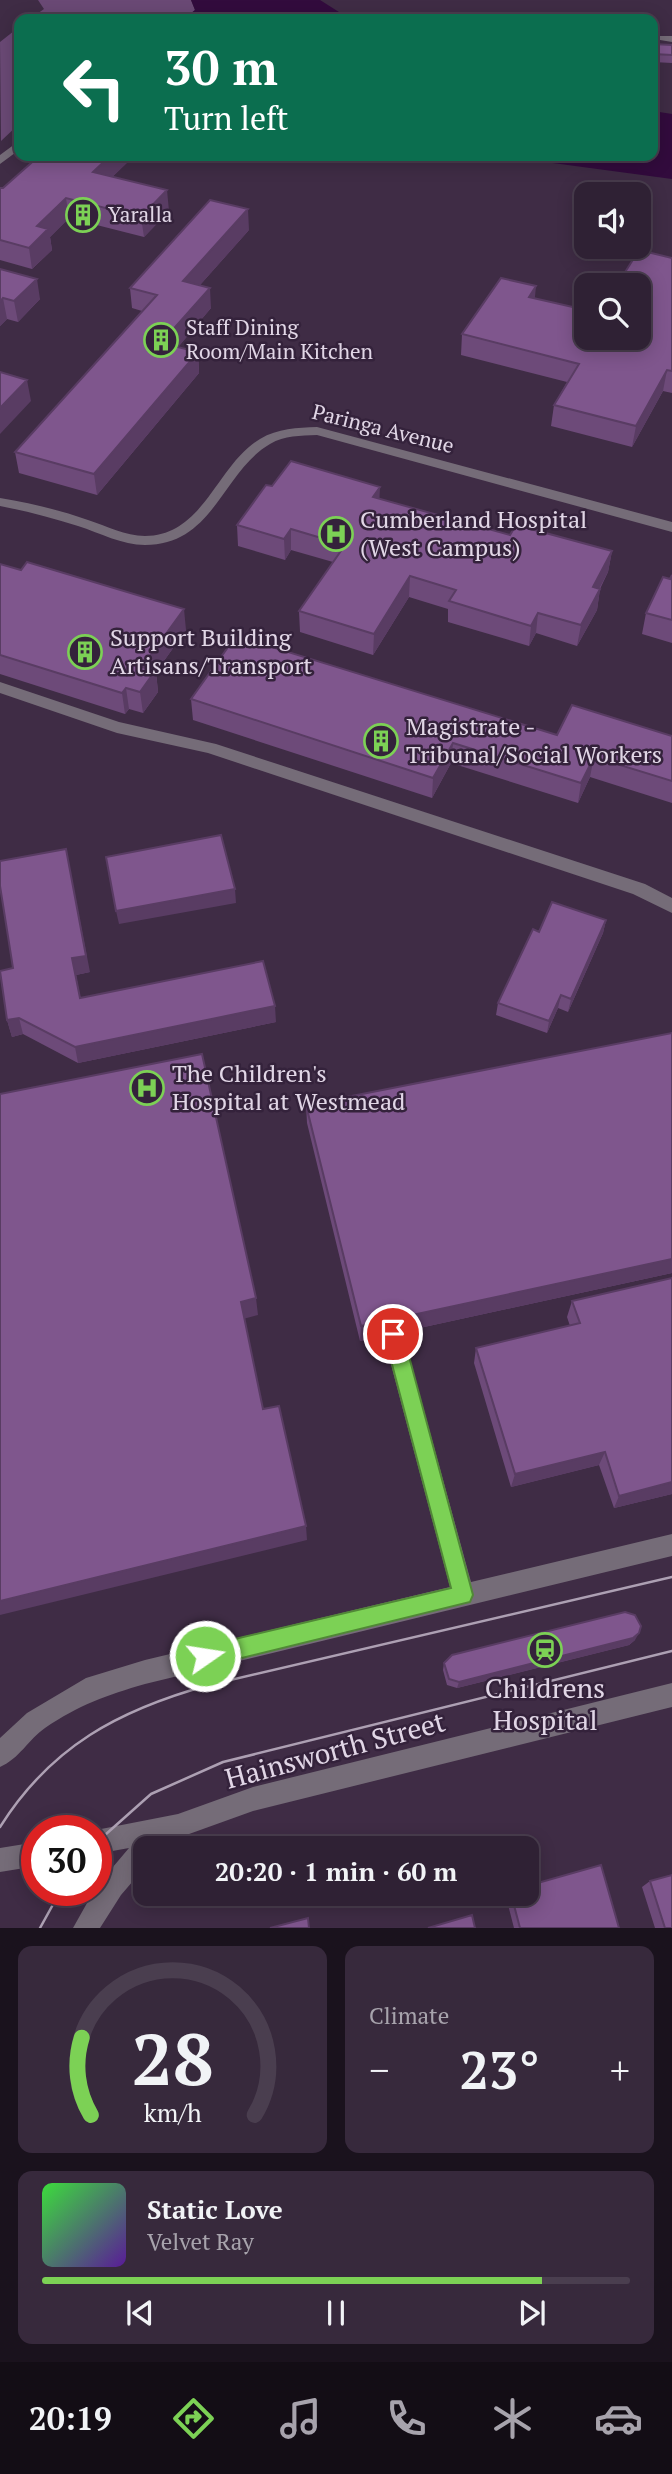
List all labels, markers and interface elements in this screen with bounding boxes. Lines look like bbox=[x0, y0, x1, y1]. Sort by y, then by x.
text: 30 m bbox=[164, 34, 278, 99]
icon: left bbox=[49, 42, 140, 133]
text: Turn left bbox=[164, 97, 288, 139]
map controls bbox=[574, 182, 651, 350]
button: sound bbox=[574, 182, 651, 259]
building icon: Yaralla bbox=[64, 196, 102, 234]
place label: Yaralla bbox=[108, 200, 173, 228]
button: search bbox=[574, 273, 651, 350]
place label: Staff Dining Room/Main Kitchen bbox=[186, 313, 374, 365]
building icon: Staff Dining Room/Main Kitchen bbox=[142, 321, 180, 359]
street label: Paringa Avenue bbox=[309, 397, 457, 459]
place label: Cumberland Hospital (West Campus) bbox=[360, 503, 587, 563]
hospital icon: Cumberland Hospital (West Campus) bbox=[317, 515, 355, 553]
place label: Support Building Artisans/Transport bbox=[110, 621, 312, 681]
building icon: Support Building Artisans/Transport bbox=[66, 633, 104, 671]
place label: Magistrate - Tribunal/Social Workers bbox=[406, 710, 662, 770]
building icon: Magistrate - Tribunal/Social Workers bbox=[362, 722, 400, 760]
place label: The Children's Hospital at Westmead bbox=[172, 1057, 405, 1117]
hospital icon: The Children's Hospital at Westmead bbox=[128, 1069, 166, 1107]
pin bbox=[363, 1304, 423, 1364]
icon: arrive bbox=[374, 1315, 412, 1353]
position arrow bbox=[168, 1619, 242, 1693]
station icon: Childrens Hospital bbox=[526, 1631, 564, 1669]
place label: Childrens Hospital bbox=[485, 1669, 605, 1738]
street label: Hainsworth Street bbox=[221, 1702, 450, 1797]
speed limit sign: 30 bbox=[21, 1815, 112, 1906]
text: 20:20 · 1 min · 60 m bbox=[215, 1854, 457, 1888]
text: Climate bbox=[369, 2000, 449, 2031]
text: 28 bbox=[131, 2010, 214, 2107]
text: 23° bbox=[459, 2035, 540, 2104]
text: − bbox=[369, 2045, 389, 2095]
text: + bbox=[610, 2045, 630, 2095]
text: km/h bbox=[144, 2096, 202, 2129]
text: Static Love bbox=[147, 2192, 283, 2226]
text: Velvet Ray bbox=[147, 2226, 254, 2257]
icon: previous bbox=[121, 2294, 159, 2332]
icon: pause bbox=[317, 2294, 355, 2332]
icon: next bbox=[513, 2294, 551, 2332]
icon: directions bbox=[169, 2394, 218, 2443]
icon: music bbox=[276, 2394, 325, 2443]
icon: phone bbox=[382, 2394, 431, 2443]
icon: climate bbox=[488, 2394, 537, 2443]
icon: car bbox=[594, 2394, 643, 2443]
text: 20:19 bbox=[29, 2397, 112, 2439]

